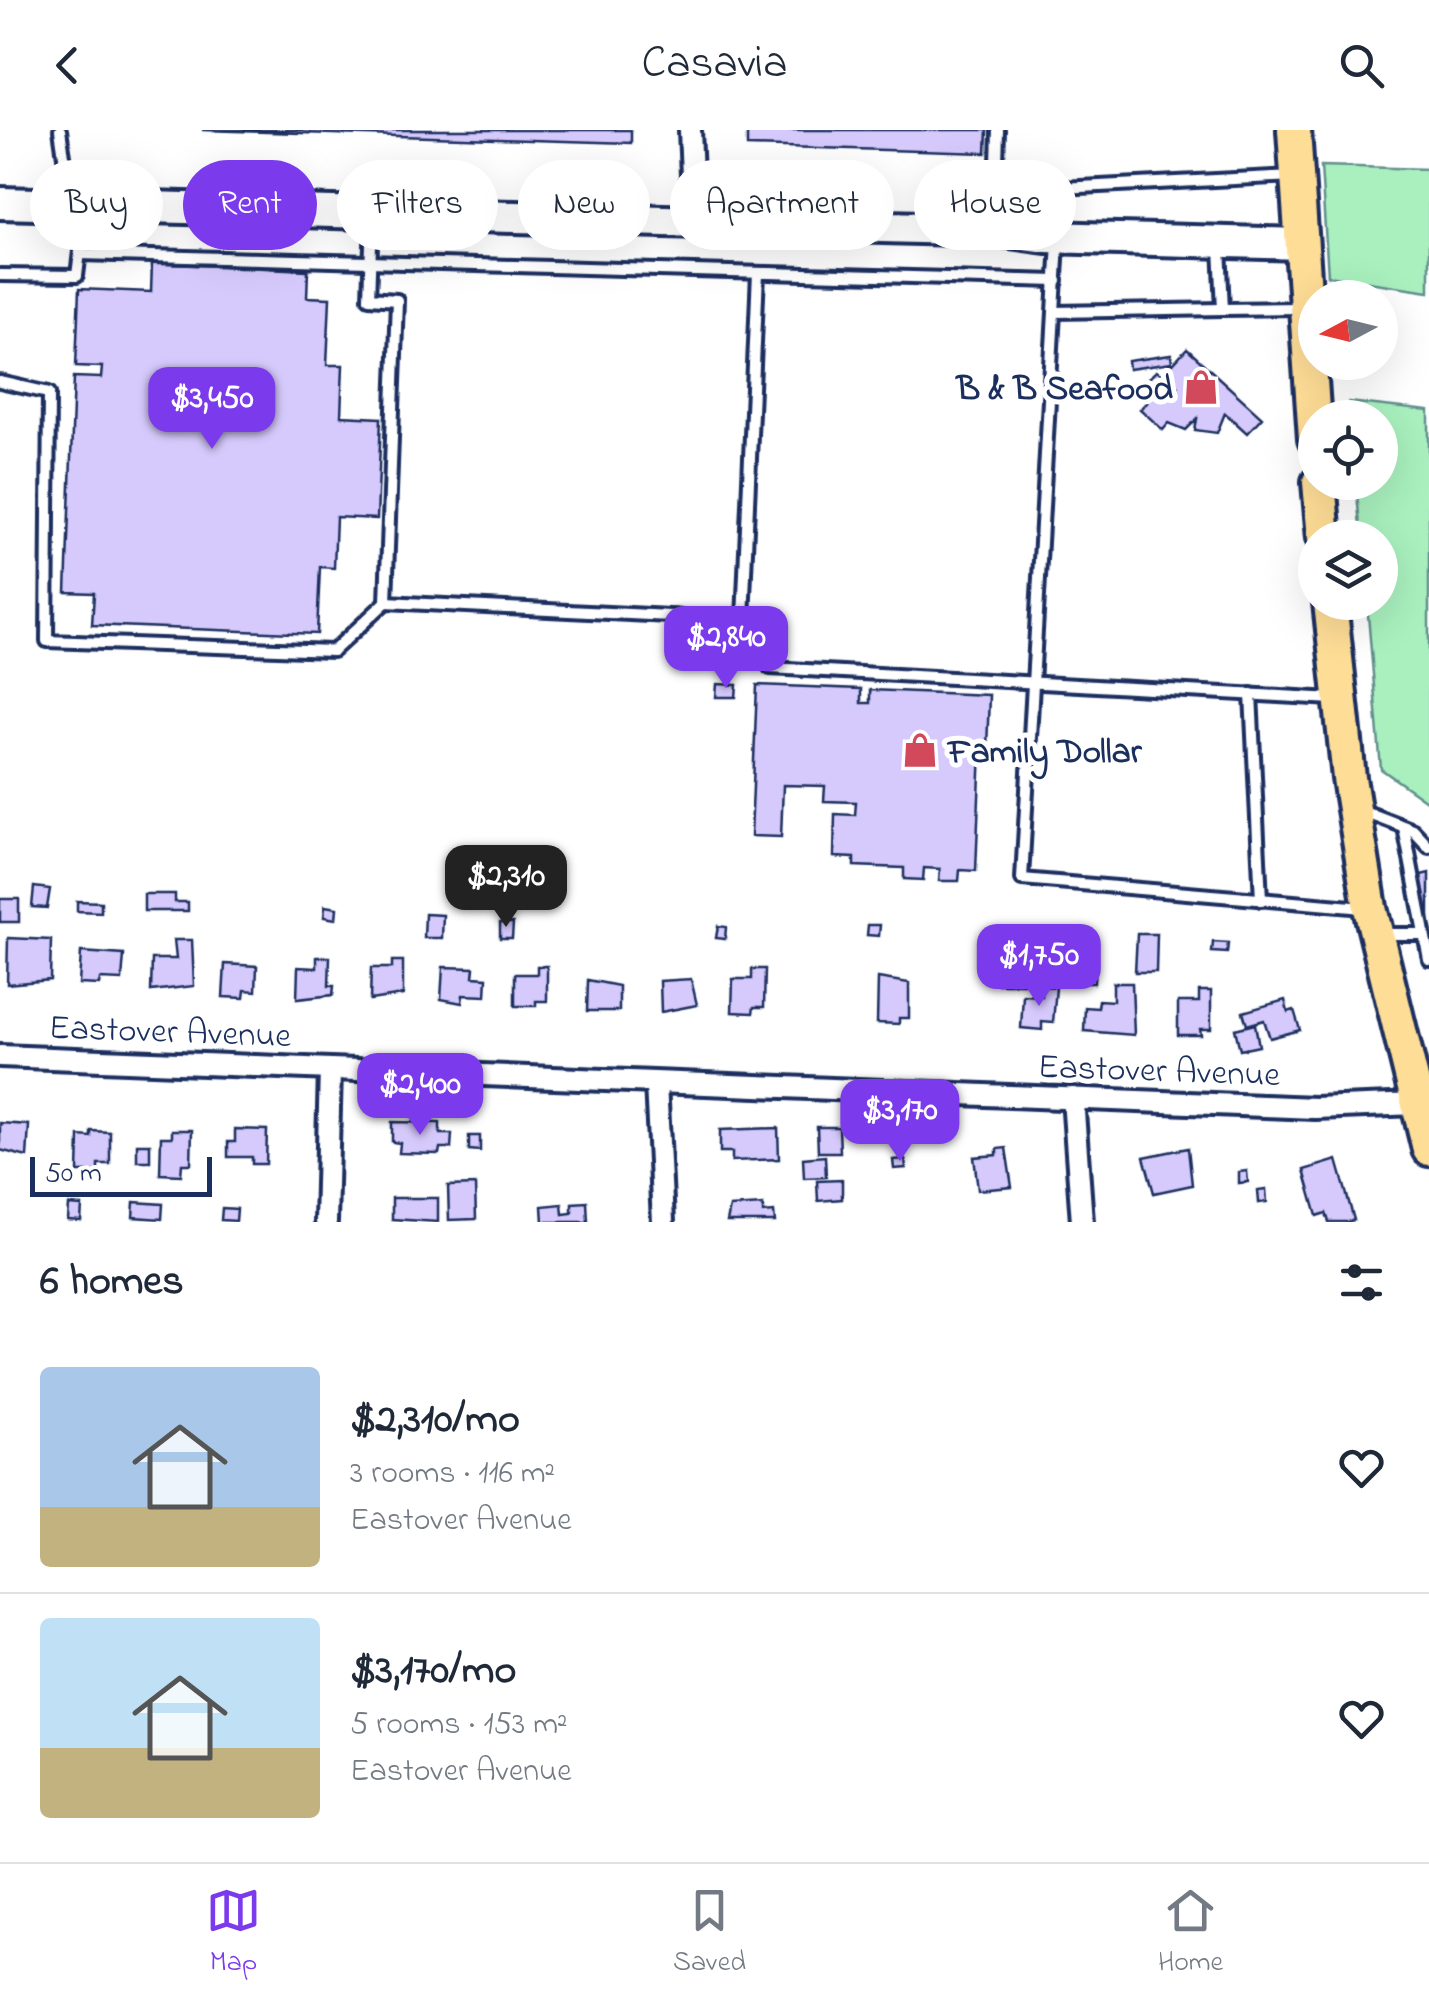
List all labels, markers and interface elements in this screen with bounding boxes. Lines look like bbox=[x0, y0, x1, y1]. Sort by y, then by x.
text: Casavia bbox=[642, 32, 787, 98]
icon: back bbox=[40, 38, 95, 93]
icon: search bbox=[1334, 38, 1389, 93]
chip: Buy bbox=[30, 160, 163, 250]
chip: Rent bbox=[183, 160, 317, 250]
chip: Filters bbox=[337, 160, 498, 250]
chip: New bbox=[518, 160, 650, 250]
chip: Apartment bbox=[670, 160, 894, 250]
chip: House bbox=[914, 160, 1076, 250]
north arrow bbox=[1298, 280, 1398, 380]
map controls bbox=[1298, 280, 1398, 620]
place label: B & B Seafood bbox=[954, 365, 1173, 416]
pin: $3,450 bbox=[131, 367, 293, 452]
shop icon: B & B Seafood bbox=[1182, 368, 1220, 406]
text: $3,450 bbox=[170, 376, 254, 423]
button: locate bbox=[1298, 400, 1398, 500]
button: layers bbox=[1298, 520, 1398, 620]
pin: $2,840 bbox=[645, 606, 807, 691]
text: $2,840 bbox=[686, 615, 766, 662]
place label: Family Dollar bbox=[946, 728, 1143, 780]
shop icon: Family Dollar bbox=[901, 731, 939, 769]
pin: $2,310 bbox=[425, 845, 587, 930]
text: $2,310 bbox=[467, 854, 545, 901]
pin: $1,750 bbox=[958, 924, 1120, 1009]
text: $1,750 bbox=[999, 933, 1079, 980]
street label: Eastover Avenue bbox=[48, 1004, 292, 1063]
street label: Eastover Avenue bbox=[1037, 1043, 1281, 1102]
pin: $2,400 bbox=[339, 1053, 501, 1138]
text: $2,400 bbox=[379, 1062, 461, 1109]
pin: $3,170 bbox=[819, 1079, 981, 1164]
text: $3,170 bbox=[862, 1088, 938, 1135]
scale bar bbox=[30, 1152, 212, 1196]
text: 50 m bbox=[45, 1154, 102, 1195]
text: 6 homes bbox=[40, 1252, 184, 1313]
icon: filters bbox=[1334, 1255, 1389, 1310]
text: $2,310/mo bbox=[350, 1390, 520, 1451]
icon: home bbox=[120, 1407, 240, 1527]
icon: heart bbox=[1334, 1440, 1389, 1495]
text: 3 rooms · 116 m² bbox=[350, 1451, 555, 1498]
text: Eastover Avenue bbox=[350, 1498, 572, 1545]
text: $3,170/mo bbox=[350, 1641, 516, 1702]
icon: home bbox=[120, 1658, 240, 1778]
icon: heart bbox=[1334, 1691, 1389, 1746]
text: 5 rooms · 153 m² bbox=[350, 1702, 567, 1749]
text: Eastover Avenue bbox=[350, 1749, 572, 1796]
tab: Map bbox=[206, 1883, 261, 1984]
tab: Saved bbox=[673, 1883, 746, 1984]
tab: Home bbox=[1158, 1883, 1223, 1984]

